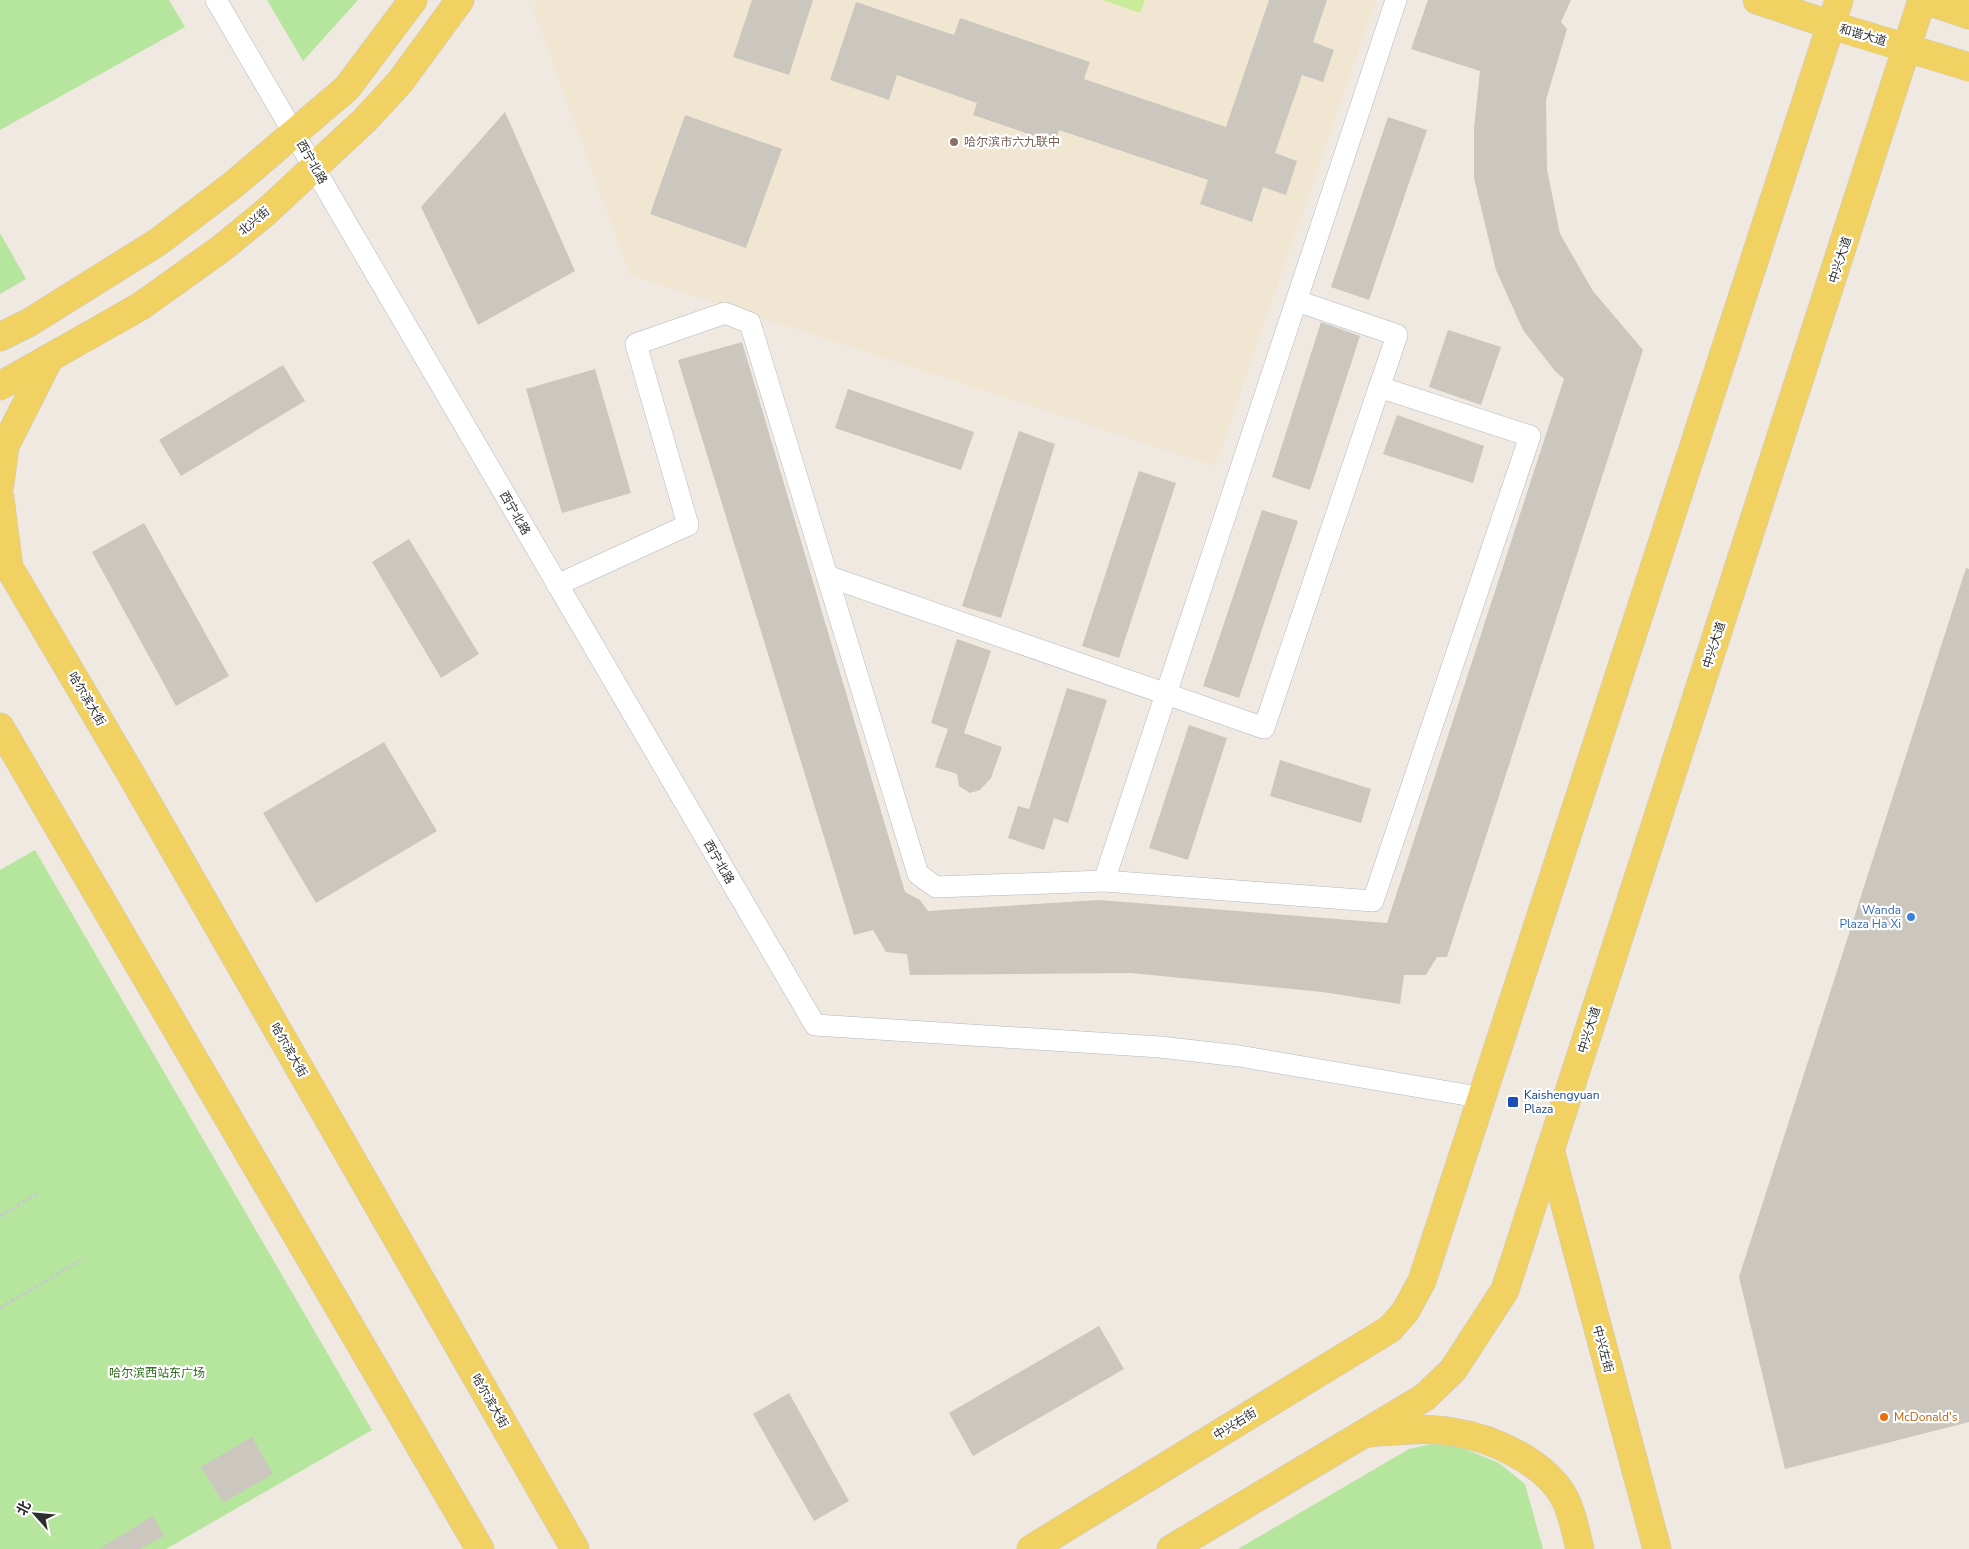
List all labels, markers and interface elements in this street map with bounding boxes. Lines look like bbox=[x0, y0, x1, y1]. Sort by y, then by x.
street label: 和谐大道 bbox=[1838, 21, 1888, 49]
place label: 哈尔滨市六九联中 bbox=[964, 134, 1060, 150]
marker: 哈尔滨市六九联中 bbox=[948, 136, 960, 148]
street label: 西宁北路 bbox=[293, 137, 331, 187]
street label: 北兴街 bbox=[235, 203, 273, 239]
street label: 中兴大道 bbox=[1825, 235, 1855, 285]
street label: 西宁北路 bbox=[496, 488, 534, 538]
street label: 中兴大道 bbox=[1699, 620, 1729, 670]
street label: 哈尔滨大街 bbox=[65, 669, 109, 729]
street label: 西宁北路 bbox=[700, 837, 738, 887]
place label: Wanda Plaza Ha Xi bbox=[1839, 902, 1901, 932]
marker: Wanda Plaza Ha Xi bbox=[1905, 911, 1917, 923]
street label: 中兴大道 bbox=[1574, 1005, 1604, 1055]
street label: 哈尔滨大街 bbox=[267, 1020, 311, 1080]
place label: Kaishengyuan Plaza bbox=[1524, 1087, 1600, 1117]
marker: Kaishengyuan Plaza bbox=[1506, 1095, 1520, 1109]
street label: 中兴左街 bbox=[1589, 1324, 1617, 1374]
park label: 哈尔滨西站东广场 bbox=[109, 1365, 205, 1381]
street label: 哈尔滨大街 bbox=[468, 1371, 512, 1431]
street label: 中兴右街 bbox=[1210, 1404, 1260, 1444]
place label: McDonald's bbox=[1894, 1409, 1958, 1425]
marker: McDonald's bbox=[1878, 1411, 1890, 1423]
north arrow bbox=[10, 1489, 60, 1539]
text: 北 bbox=[12, 1498, 36, 1519]

